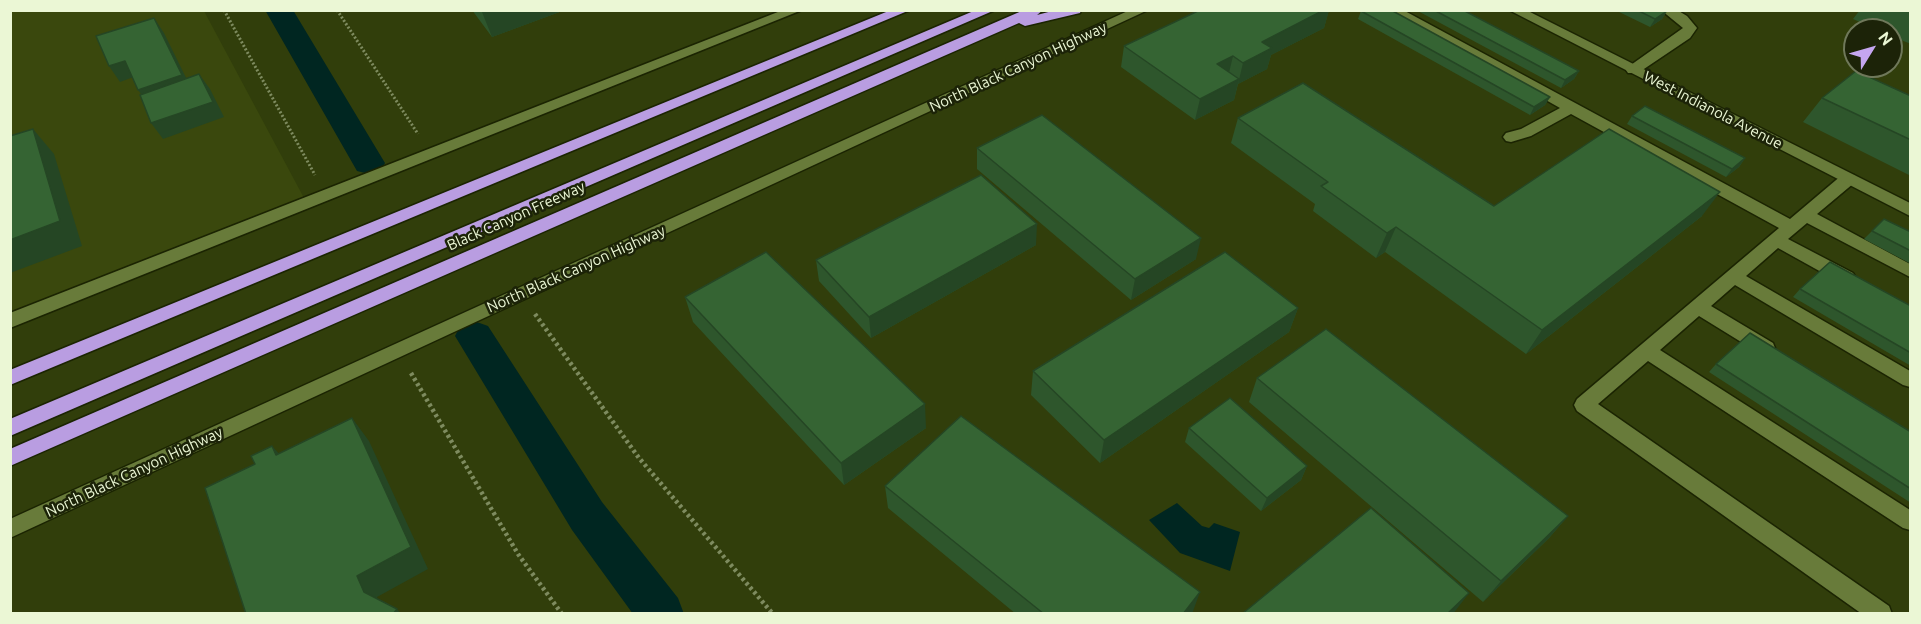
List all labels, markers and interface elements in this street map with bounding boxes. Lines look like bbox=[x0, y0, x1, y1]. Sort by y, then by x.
street label: North Black Canyon Highway bbox=[927, 18, 1109, 116]
north arrow bbox=[1843, 18, 1903, 78]
text: N bbox=[1875, 28, 1897, 49]
street label: West Indianola Avenue bbox=[1641, 67, 1785, 153]
street label: Black Canyon Freeway bbox=[444, 177, 588, 255]
street label: North Black Canyon Highway bbox=[484, 221, 668, 317]
street label: North Black Canyon Highway bbox=[43, 423, 225, 521]

